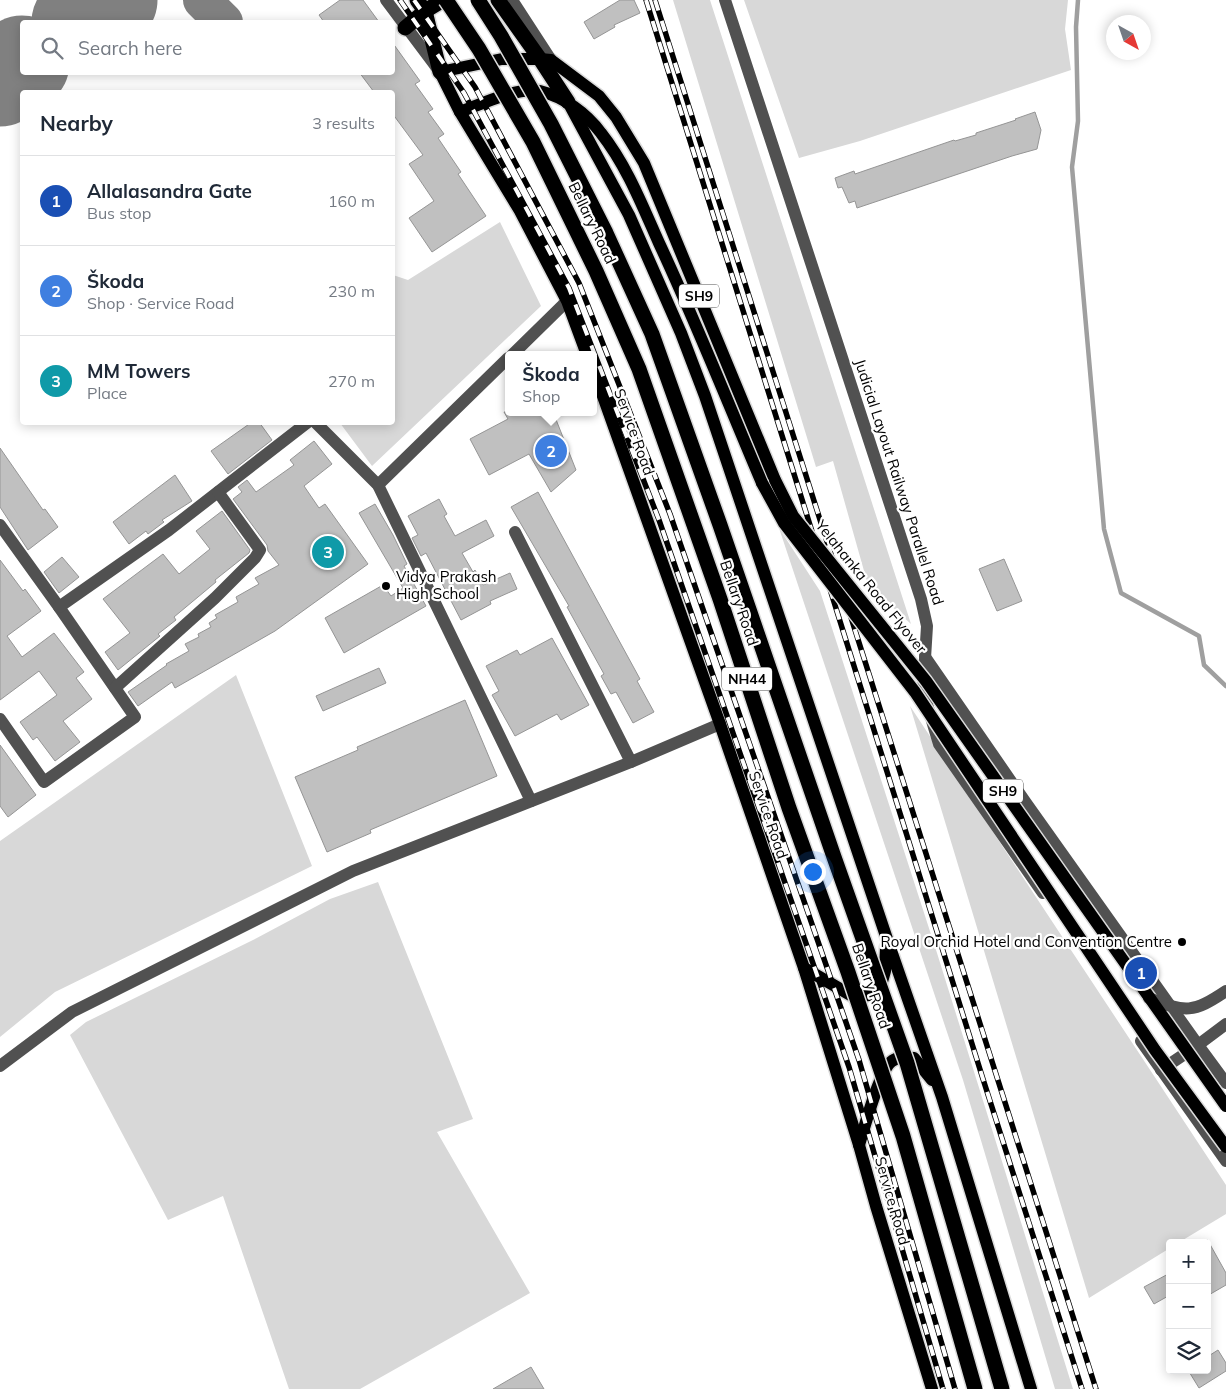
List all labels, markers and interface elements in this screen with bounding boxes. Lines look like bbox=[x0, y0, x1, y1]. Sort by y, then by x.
north arrow bbox=[1106, 15, 1151, 60]
search box bbox=[20, 20, 395, 75]
icon: search bbox=[38, 34, 66, 62]
text: Search here bbox=[78, 36, 182, 60]
text: Nearby bbox=[40, 110, 113, 136]
text: 3 results bbox=[312, 113, 375, 133]
text: Allalasandra Gate bbox=[87, 179, 252, 203]
street label: Bellary Road bbox=[564, 179, 621, 267]
text: 1 bbox=[51, 191, 61, 211]
text: 160 m bbox=[328, 191, 375, 211]
text: Bus stop bbox=[87, 203, 151, 223]
text: Škoda bbox=[87, 269, 144, 293]
text: 2 bbox=[51, 281, 61, 301]
text: 230 m bbox=[328, 281, 375, 301]
road number: SH9 bbox=[679, 284, 719, 308]
text: Shop · Service Road bbox=[87, 293, 234, 313]
popup bbox=[505, 351, 597, 416]
street label: Judicial Layout Railway Parallel Road bbox=[851, 356, 948, 607]
text: MM Towers bbox=[87, 359, 191, 383]
text: Škoda bbox=[522, 362, 580, 386]
text: 3 bbox=[51, 371, 61, 391]
text: 270 m bbox=[328, 371, 375, 391]
text: Place bbox=[87, 383, 127, 403]
text: Shop bbox=[522, 386, 560, 406]
street label: Service Road bbox=[610, 386, 659, 478]
pin: 2 bbox=[535, 432, 567, 470]
street label: Yelahanka Road Flyover bbox=[811, 515, 931, 658]
pin: 3 bbox=[312, 533, 344, 571]
street label: Bellary Road bbox=[716, 558, 763, 648]
place label: Vidya Prakash High School bbox=[396, 567, 497, 603]
marker: Vidya Prakash High School bbox=[380, 580, 392, 592]
road number: NH44 bbox=[722, 668, 772, 691]
street label: Service Road bbox=[745, 769, 792, 861]
road number: SH9 bbox=[983, 779, 1023, 802]
your location bbox=[800, 859, 826, 885]
place label: Royal Orchid Hotel and Convention Centre bbox=[881, 932, 1172, 951]
marker: Royal Orchid Hotel and Convention Centre bbox=[1176, 936, 1188, 948]
street label: Bellary Road bbox=[848, 941, 895, 1031]
pin: 1 bbox=[1125, 954, 1157, 992]
street label: Service Road bbox=[871, 1154, 914, 1247]
map controls bbox=[1166, 1239, 1211, 1374]
button: + bbox=[1166, 1239, 1211, 1284]
button: − bbox=[1166, 1284, 1211, 1329]
button: layers bbox=[1166, 1329, 1211, 1374]

